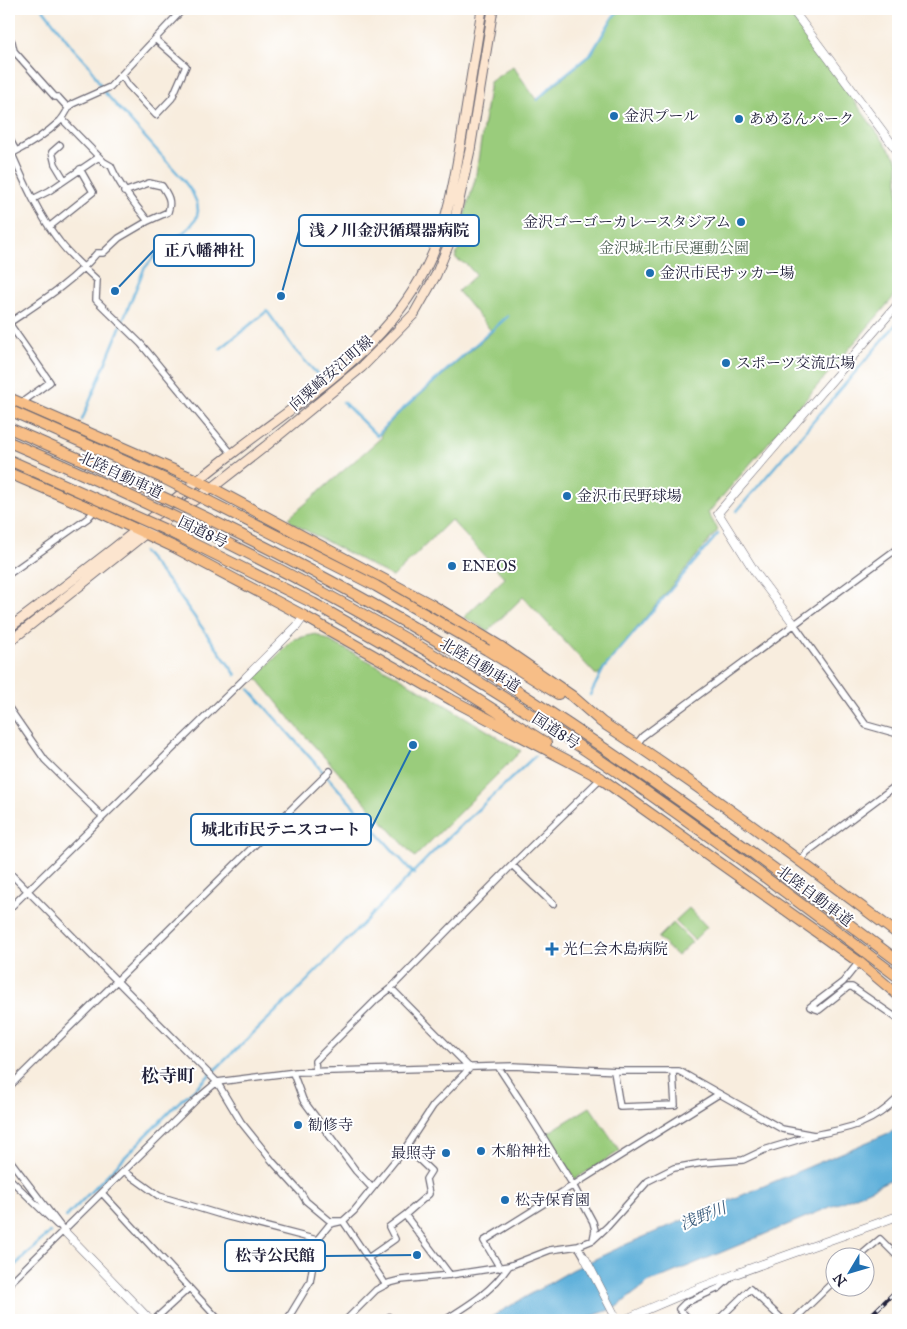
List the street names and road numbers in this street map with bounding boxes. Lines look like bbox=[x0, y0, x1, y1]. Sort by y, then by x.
street label: 向粟崎安江町線 bbox=[285, 332, 377, 414]
street label: 北陸自動車道 bbox=[76, 448, 166, 502]
street label: 国道8号 bbox=[175, 512, 231, 552]
street label: 北陸自動車道 bbox=[437, 634, 523, 696]
street label: 国道8号 bbox=[529, 709, 583, 753]
street label: 北陸自動車道 bbox=[774, 862, 856, 930]

